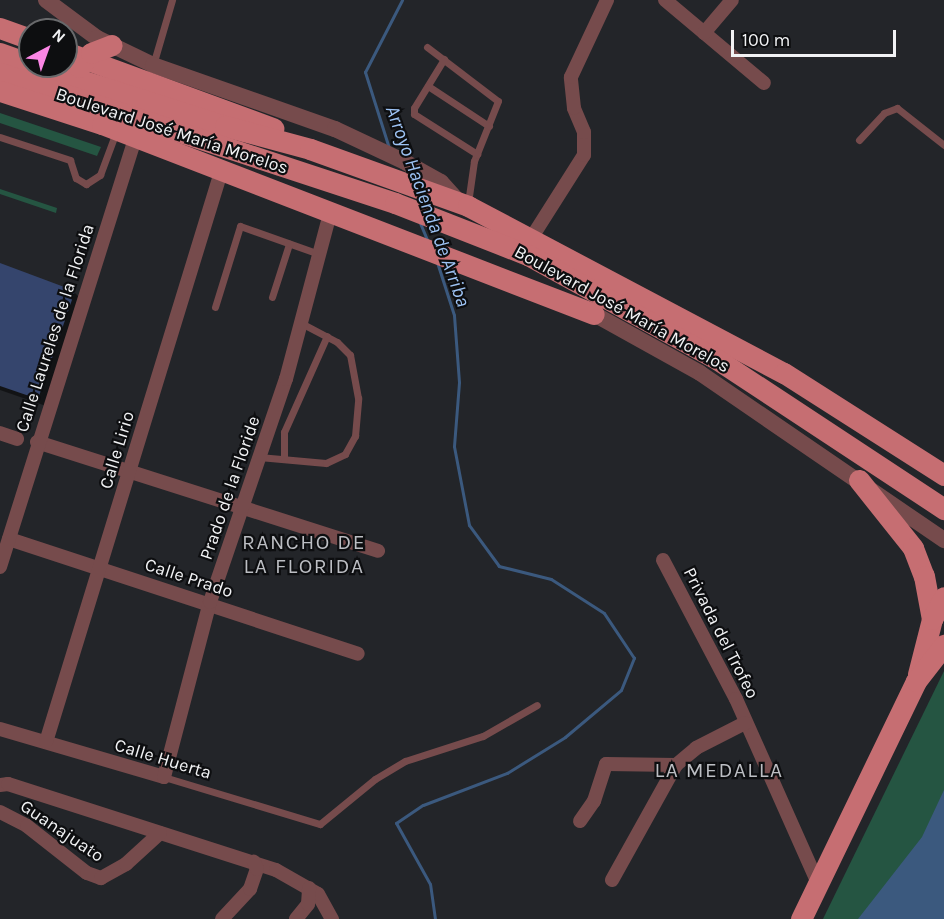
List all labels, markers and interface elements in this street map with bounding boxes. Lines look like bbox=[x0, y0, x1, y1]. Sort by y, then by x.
north arrow bbox=[18, 18, 78, 78]
scale bar bbox=[734, 18, 899, 56]
text: N bbox=[48, 25, 69, 46]
text: 100 m bbox=[742, 29, 790, 51]
street label: Boulevard José María Morelos bbox=[53, 83, 291, 179]
water label: Arroyo Hacienda de Arriba bbox=[380, 102, 476, 310]
street label: Calle Laureles de la Florida bbox=[11, 221, 99, 435]
street label: Boulevard José María Morelos bbox=[510, 241, 734, 377]
street label: Calle Lirio bbox=[95, 409, 139, 491]
street label: Prado de la Floride bbox=[195, 413, 265, 563]
district label: RANCHO DE LA FLORIDA bbox=[242, 529, 366, 579]
street label: Calle Prado bbox=[142, 554, 236, 602]
street label: Privada del Trofeo bbox=[679, 564, 763, 702]
street label: Calle Huerta bbox=[112, 734, 214, 784]
district label: LA MEDALLA bbox=[654, 757, 784, 783]
street label: Guanajuato bbox=[16, 795, 108, 867]

